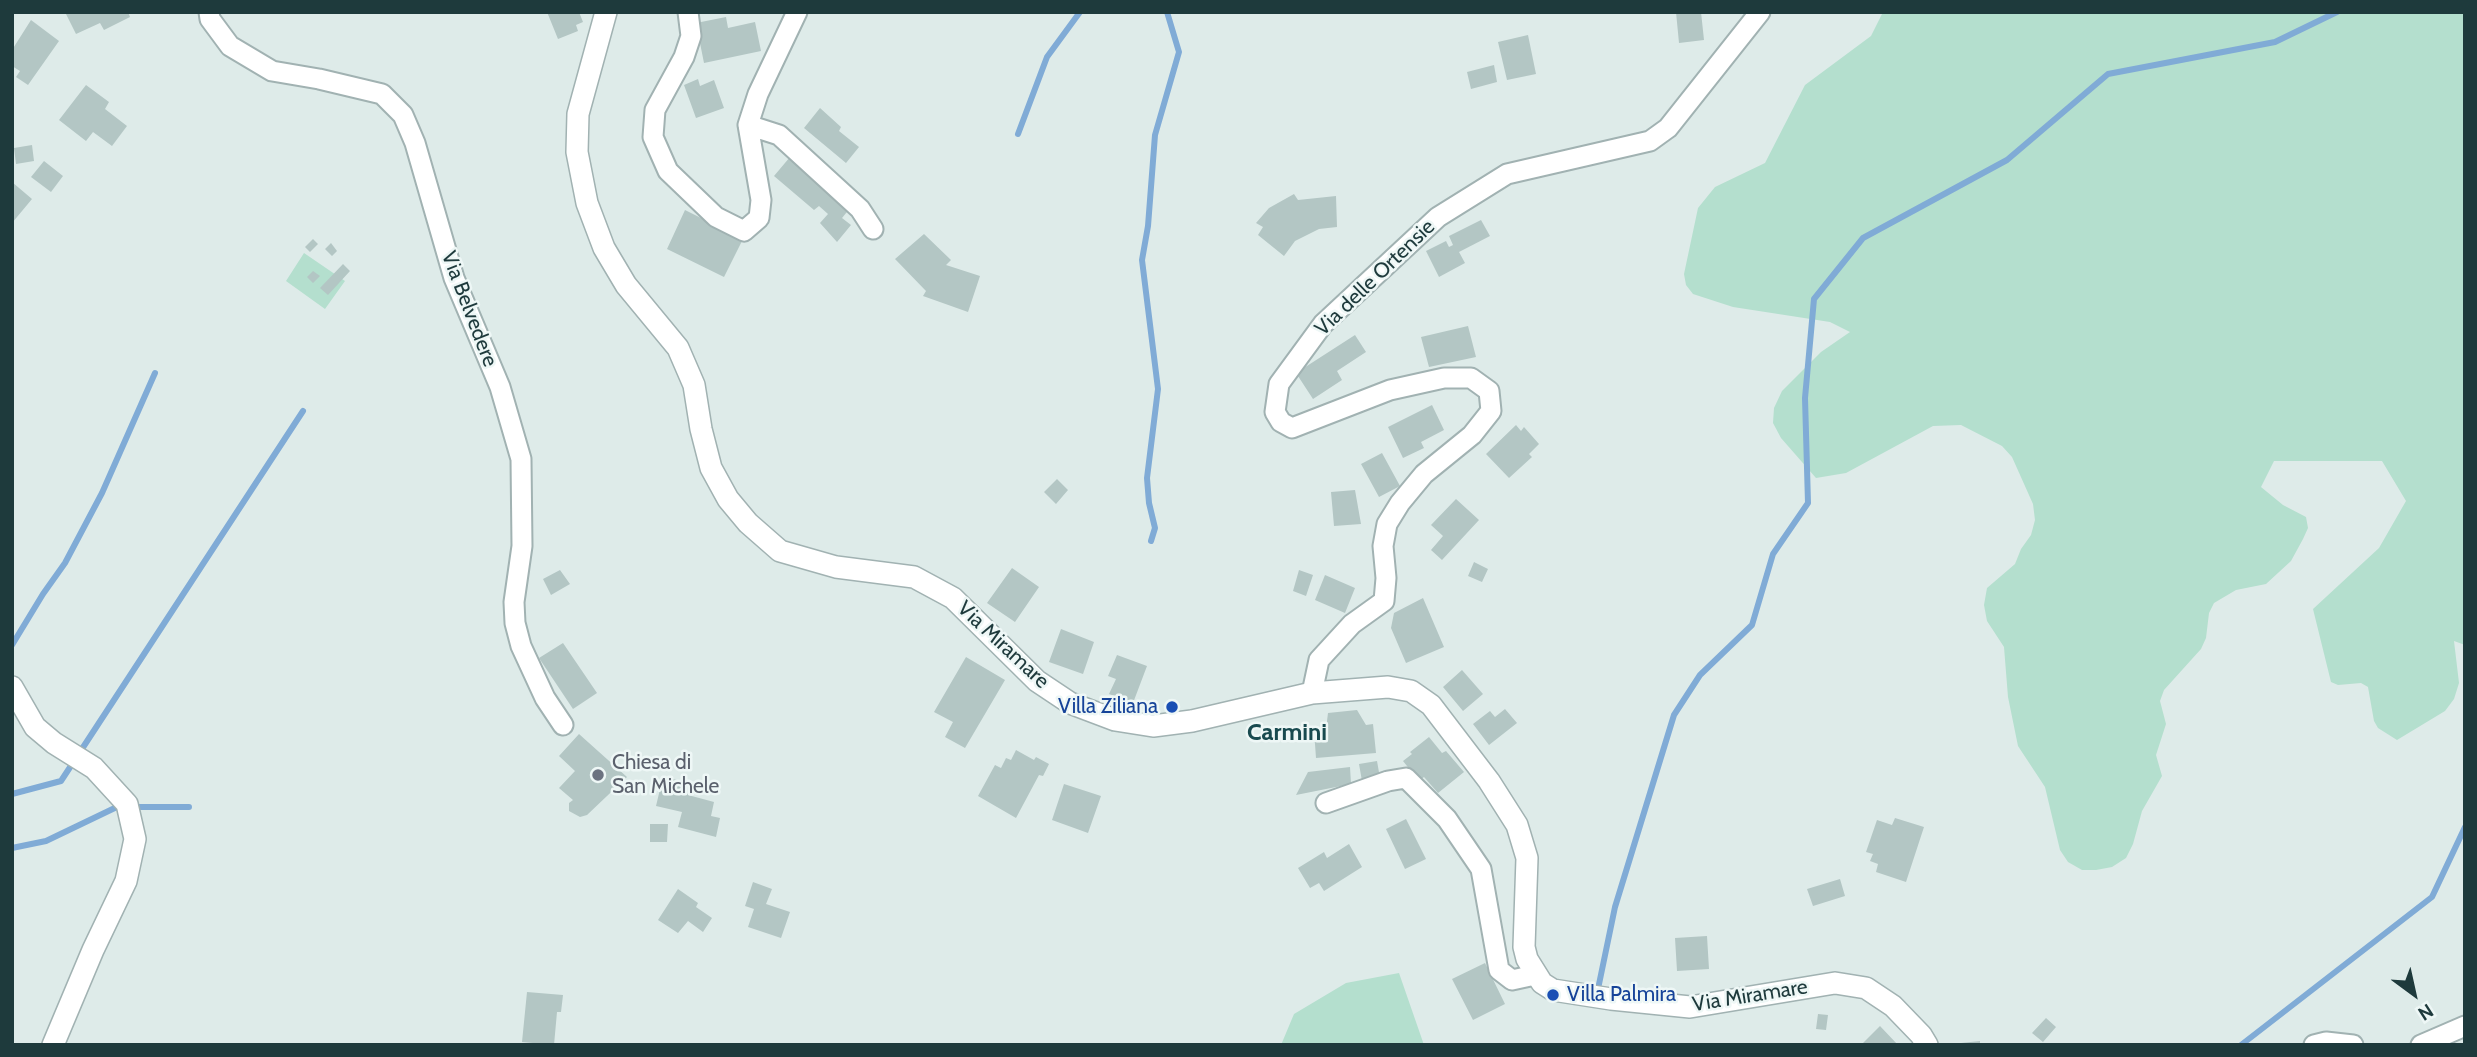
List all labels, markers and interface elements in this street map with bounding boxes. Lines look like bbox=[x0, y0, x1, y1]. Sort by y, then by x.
street label: Via delle Ortensie bbox=[1310, 215, 1440, 341]
street label: Via Belvedere bbox=[435, 248, 503, 370]
street label: Via Miramare bbox=[952, 596, 1054, 694]
place label: Villa Ziliana bbox=[1058, 694, 1158, 720]
marker: Villa Ziliana bbox=[1164, 699, 1180, 715]
district label: Carmini bbox=[1247, 719, 1327, 747]
place label: Chiesa di San Michele bbox=[612, 750, 719, 800]
marker: Chiesa di San Michele bbox=[590, 767, 606, 783]
north arrow bbox=[2379, 959, 2449, 1029]
street label: Via Miramare bbox=[1691, 974, 1809, 1018]
place label: Villa Palmira bbox=[1567, 982, 1676, 1008]
marker: Villa Palmira bbox=[1545, 987, 1561, 1003]
text: N bbox=[2414, 999, 2438, 1025]

